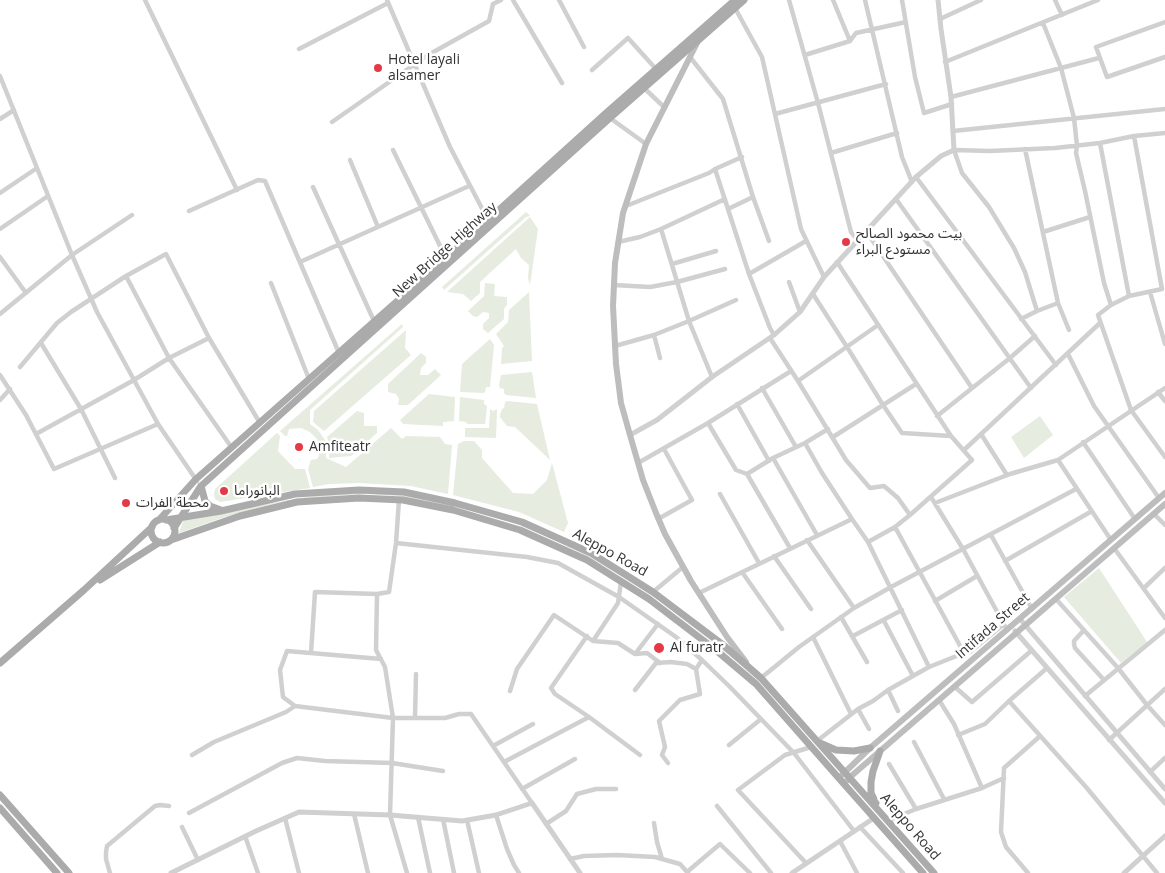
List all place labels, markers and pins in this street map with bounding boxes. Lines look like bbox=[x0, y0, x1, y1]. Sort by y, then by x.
place label: Hotel layali alsamer bbox=[388, 52, 460, 84]
marker: Hotel layali alsamer bbox=[372, 62, 384, 74]
place label: بيت محمود الصالح مستودع البراء bbox=[856, 226, 962, 258]
marker: بيت محمود الصالح مستودع البراء bbox=[840, 236, 852, 248]
place label: Amfiteatr bbox=[309, 439, 370, 455]
marker: Amfiteatr bbox=[293, 441, 305, 453]
place label: البانوراما bbox=[234, 483, 280, 499]
marker: البانوراما bbox=[218, 485, 230, 497]
place label: محطة الفرات bbox=[136, 495, 209, 511]
marker: محطة الفرات bbox=[120, 497, 132, 509]
place label: Al furatr bbox=[670, 640, 724, 656]
marker: Al furatr bbox=[652, 641, 666, 655]

